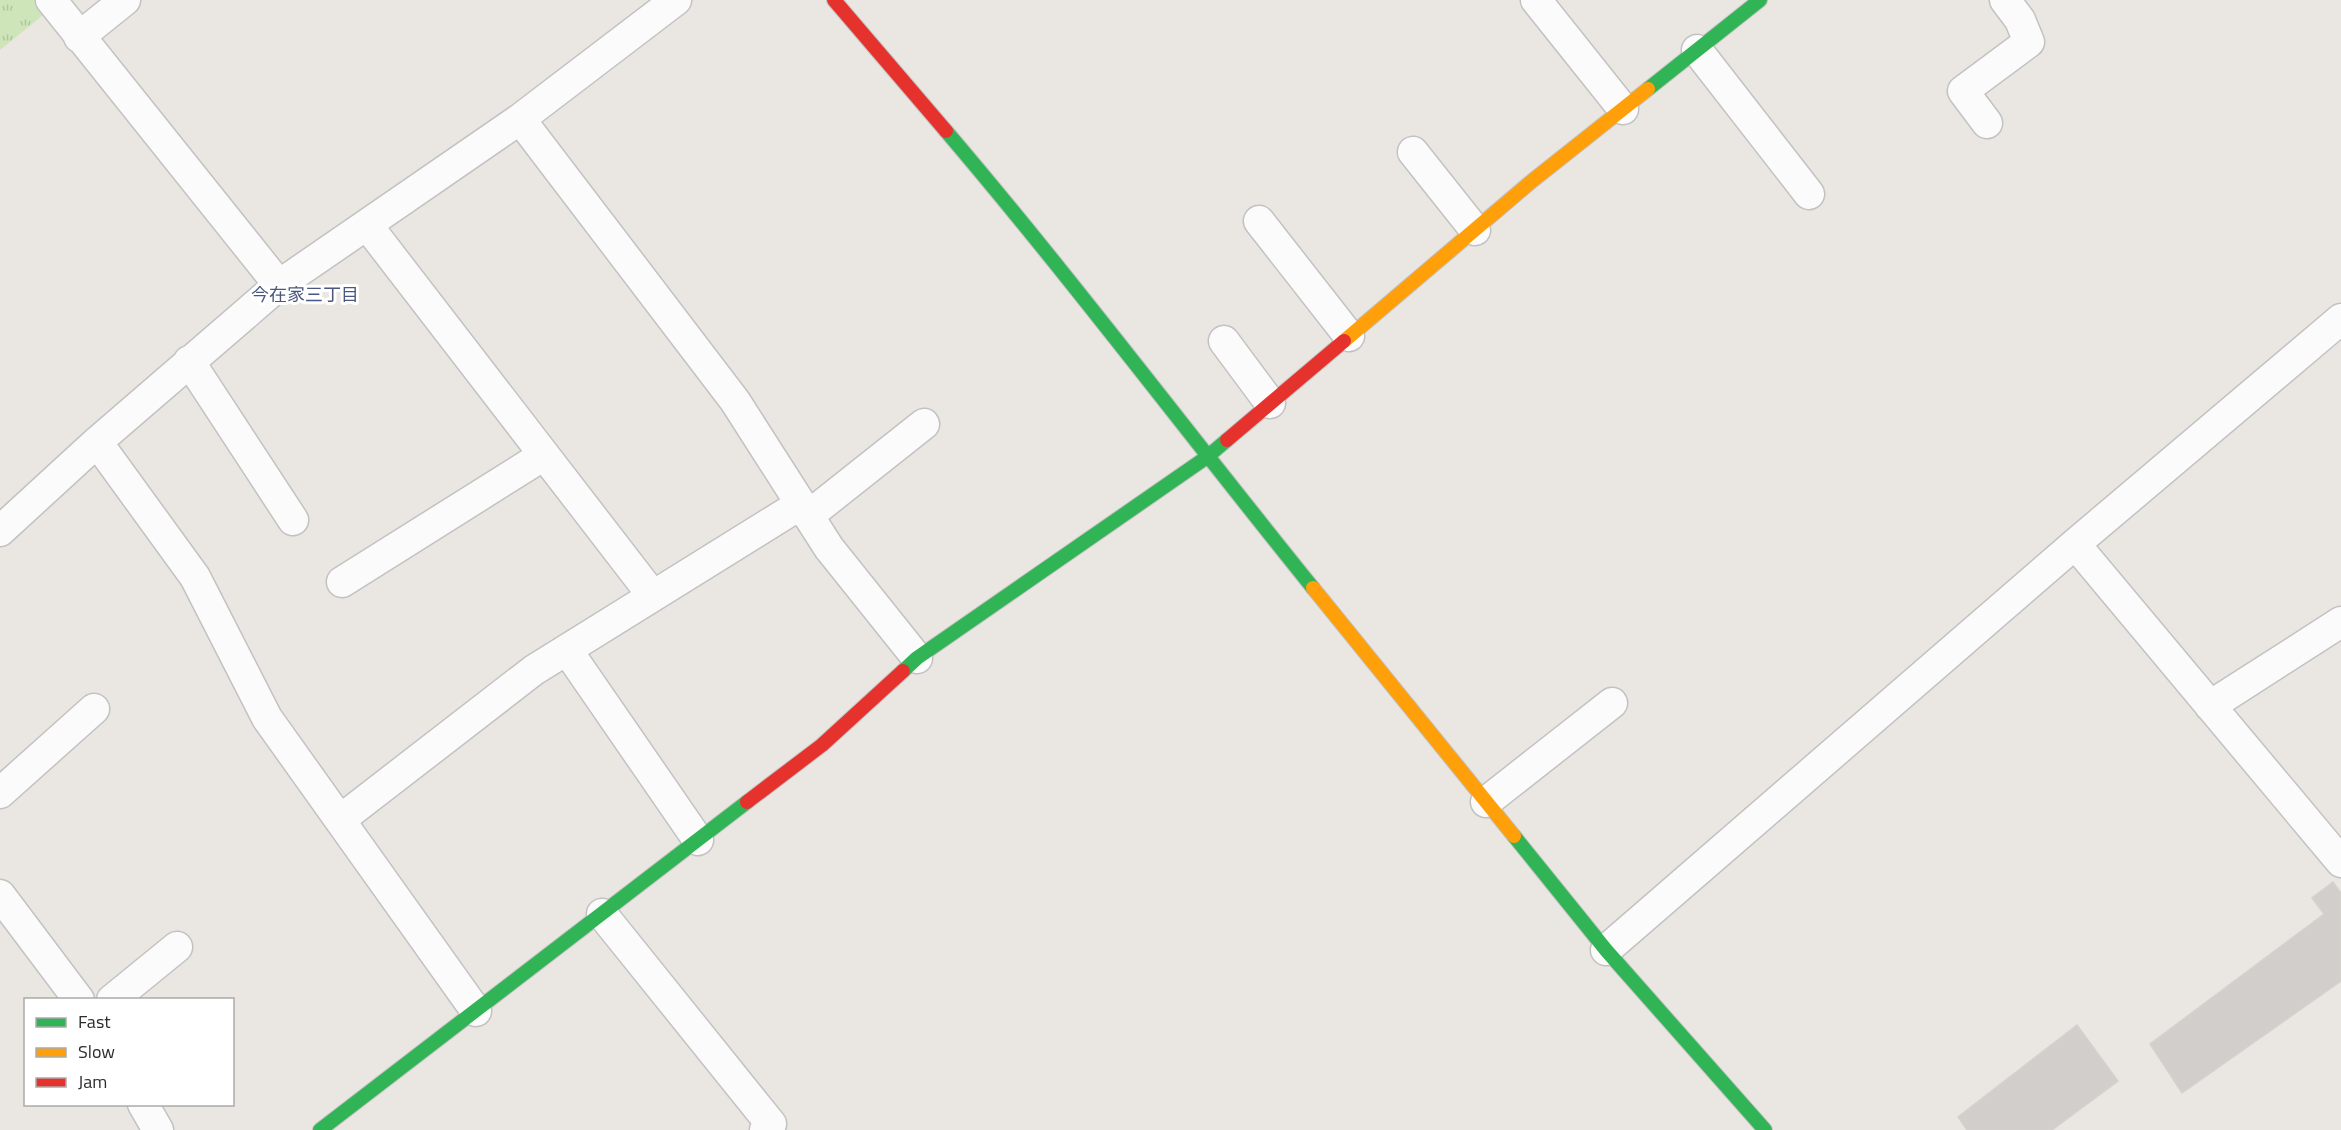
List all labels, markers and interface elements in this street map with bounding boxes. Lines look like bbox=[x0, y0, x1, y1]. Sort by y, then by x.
district label: 今在家三丁目 bbox=[251, 281, 359, 308]
legend bbox=[24, 998, 234, 1106]
text: Fast bbox=[78, 1008, 111, 1035]
text: Slow bbox=[78, 1038, 115, 1065]
text: Jam bbox=[78, 1068, 107, 1095]

